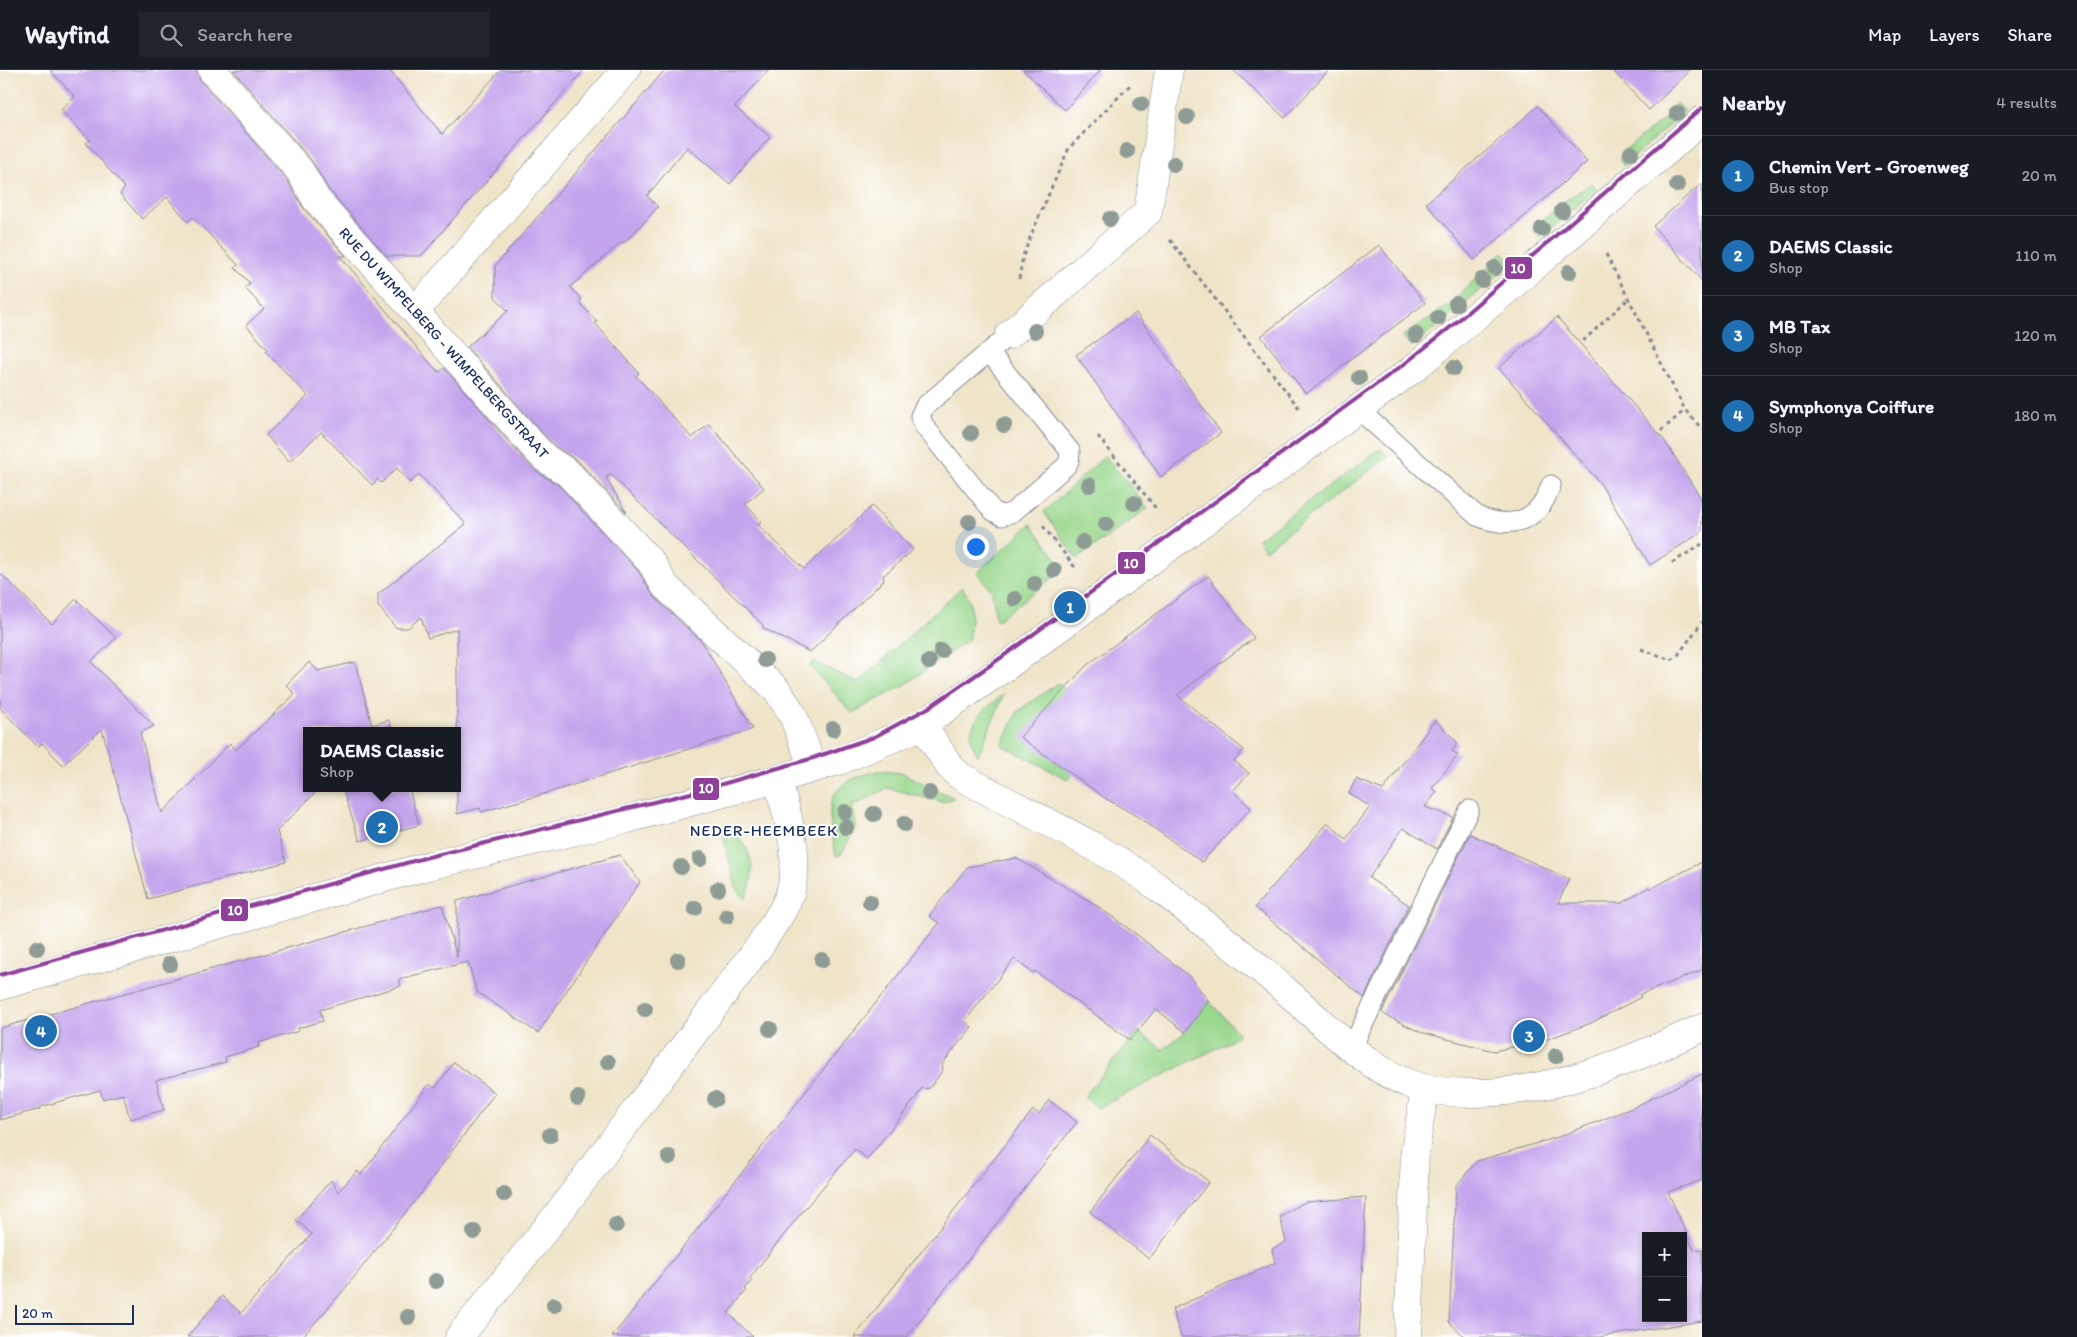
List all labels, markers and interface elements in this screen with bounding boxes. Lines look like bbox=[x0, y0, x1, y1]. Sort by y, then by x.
search box bbox=[139, 12, 489, 57]
text: Wayfind bbox=[25, 20, 109, 49]
icon: search bbox=[157, 21, 185, 49]
text: Search here bbox=[197, 23, 293, 46]
text: Map bbox=[1868, 24, 1901, 46]
text: Layers bbox=[1929, 24, 1979, 46]
text: Share bbox=[2007, 24, 2052, 46]
text: Nearby bbox=[1722, 90, 1786, 115]
text: 4 results bbox=[1996, 93, 2057, 112]
text: Chemin Vert - Groenweg bbox=[1769, 155, 1969, 178]
text: 1 bbox=[1734, 166, 1742, 185]
text: 20 m bbox=[2022, 166, 2057, 185]
text: Bus stop bbox=[1769, 178, 1829, 197]
street label: RUE DU WIMPELBERG - WIMPELBERGSTRAAT bbox=[335, 224, 553, 463]
text: DAEMS Classic bbox=[1769, 235, 1893, 258]
text: 2 bbox=[1734, 246, 1742, 265]
text: 110 m bbox=[2015, 246, 2057, 265]
line badge: 10 bbox=[1504, 256, 1533, 280]
text: Shop bbox=[1769, 258, 1803, 277]
text: 10 bbox=[1510, 260, 1526, 277]
text: MB Tax bbox=[1769, 315, 1830, 338]
text: 3 bbox=[1734, 326, 1742, 345]
text: 120 m bbox=[2014, 326, 2057, 345]
text: Shop bbox=[1769, 338, 1803, 357]
text: Symphonya Coiffure bbox=[1769, 395, 1934, 418]
text: 4 bbox=[1733, 406, 1743, 425]
text: 180 m bbox=[2014, 406, 2057, 425]
text: Shop bbox=[1769, 418, 1803, 437]
your location bbox=[963, 534, 989, 560]
line badge: 10 bbox=[1117, 551, 1146, 575]
text: 10 bbox=[1123, 555, 1139, 572]
pin: 1 bbox=[1054, 588, 1086, 626]
popup bbox=[303, 727, 461, 792]
text: DAEMS Classic bbox=[320, 739, 444, 762]
text: Shop bbox=[320, 762, 354, 781]
line badge: 10 bbox=[692, 777, 720, 801]
text: 10 bbox=[698, 780, 714, 797]
pin: 2 bbox=[366, 808, 398, 846]
district label: NEDER-HEEMBEEK bbox=[690, 821, 838, 840]
line badge: 10 bbox=[220, 898, 249, 922]
text: 10 bbox=[227, 902, 243, 919]
pin: 4 bbox=[25, 1012, 57, 1050]
pin: 3 bbox=[1513, 1017, 1545, 1055]
map controls bbox=[1642, 1232, 1687, 1322]
button: + bbox=[1642, 1232, 1687, 1277]
button: − bbox=[1642, 1277, 1687, 1322]
scale bar bbox=[15, 1302, 134, 1325]
text: 20 m bbox=[22, 1305, 53, 1322]

